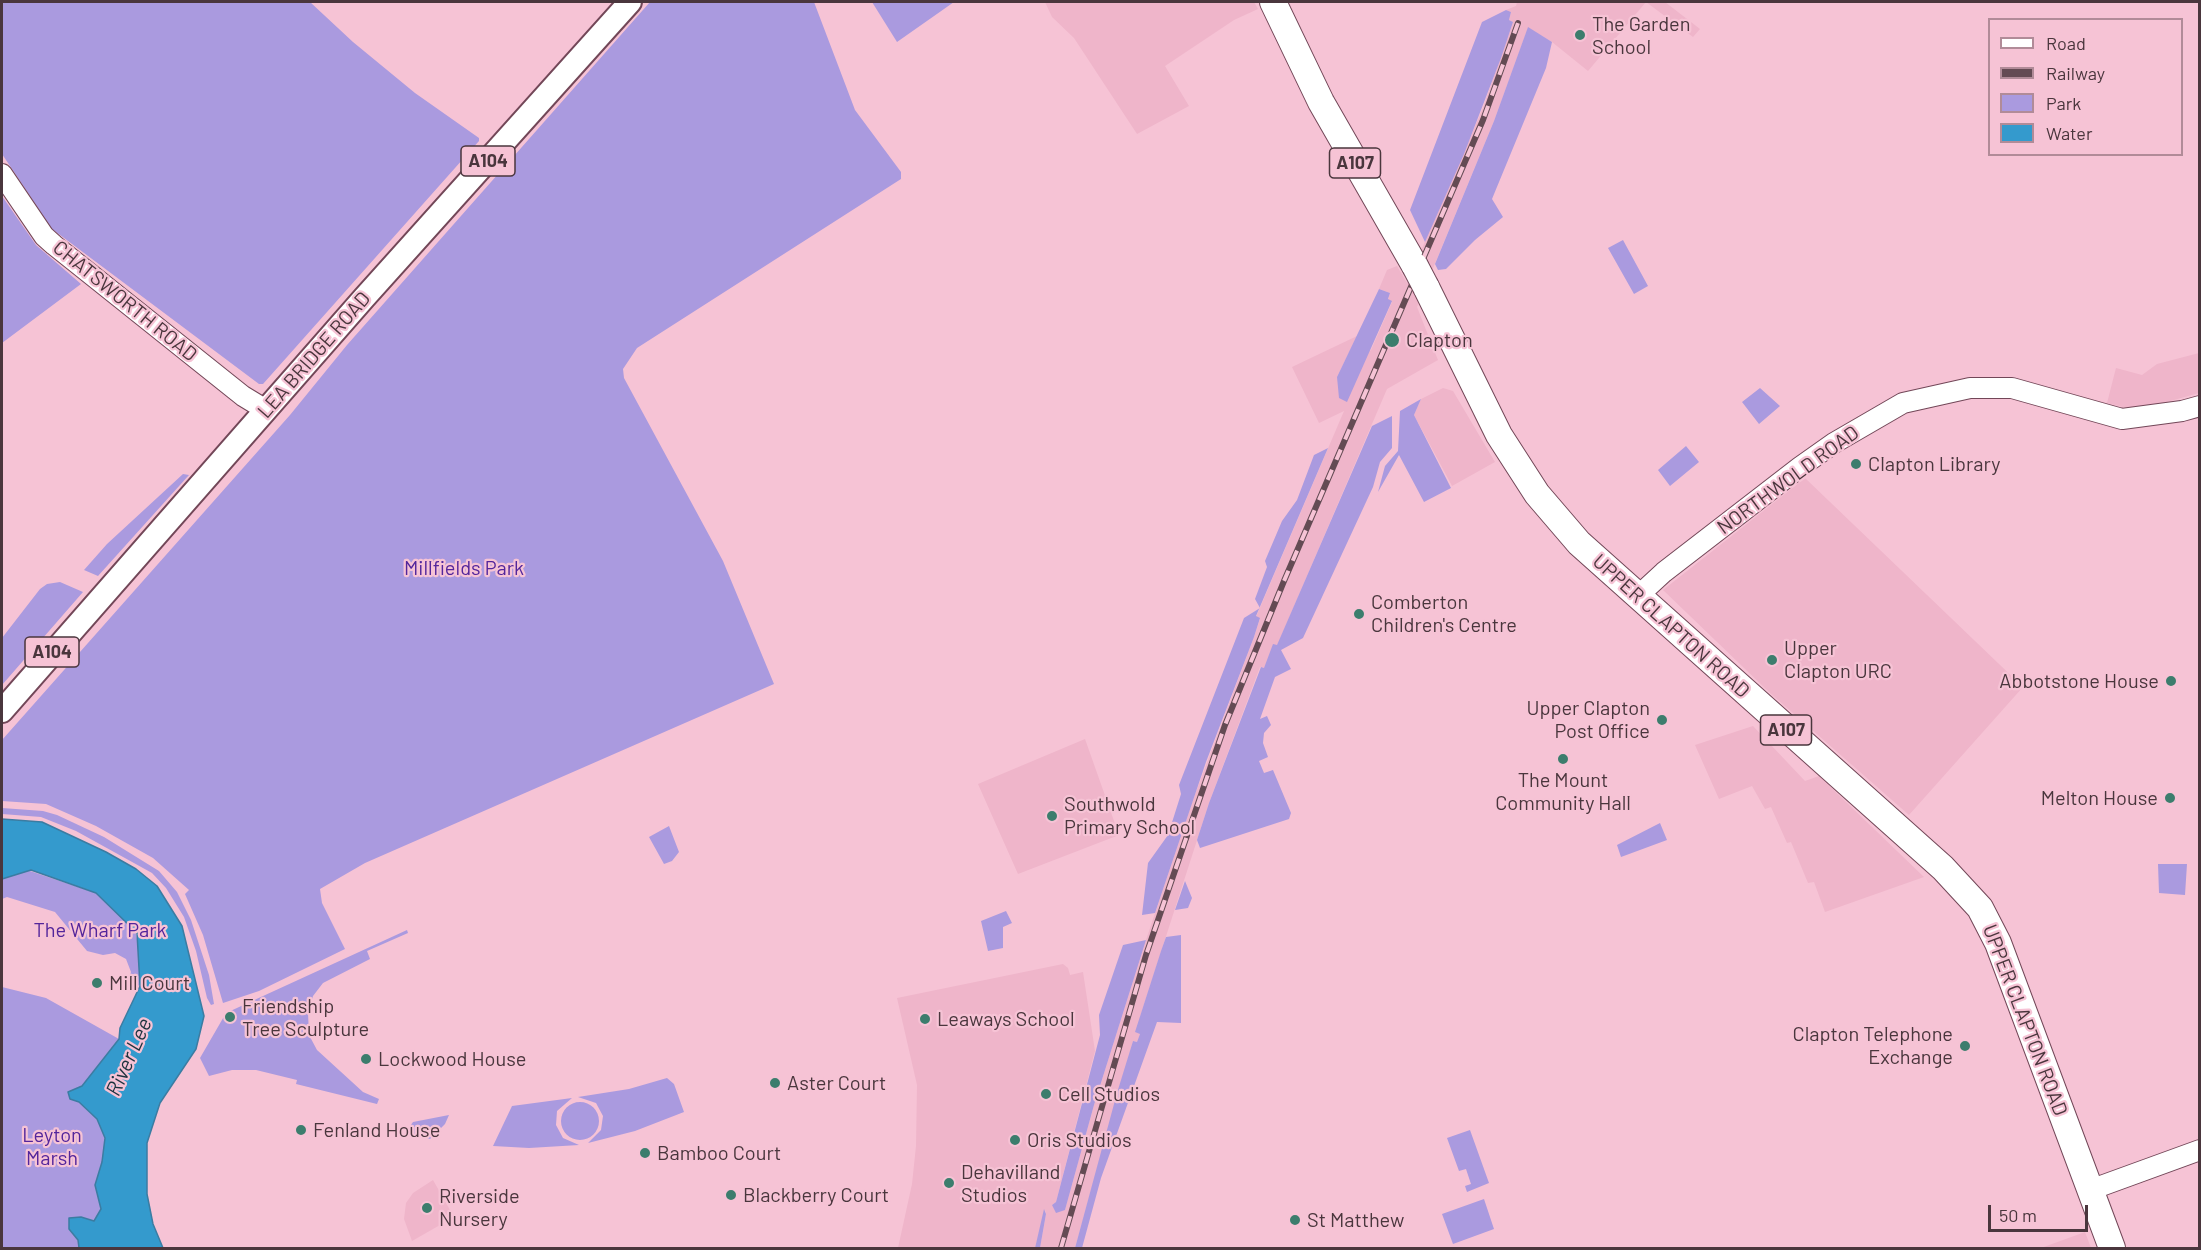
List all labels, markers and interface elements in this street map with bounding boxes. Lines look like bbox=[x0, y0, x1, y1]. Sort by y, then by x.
place label: The Garden School bbox=[1592, 12, 1691, 59]
legend bbox=[1988, 18, 2183, 156]
marker: The Garden School bbox=[1573, 28, 1587, 42]
text: Road bbox=[2046, 32, 2086, 54]
text: Railway bbox=[2046, 62, 2105, 84]
text: Park bbox=[2046, 92, 2081, 114]
text: Water bbox=[2046, 122, 2093, 144]
road number: A104 bbox=[461, 146, 515, 176]
road number: A107 bbox=[1330, 148, 1380, 178]
street label: CHATSWORTH ROAD bbox=[48, 236, 202, 366]
street label: LEA BRIDGE ROAD bbox=[253, 287, 375, 423]
place label: Clapton bbox=[1406, 328, 1473, 352]
marker: Clapton bbox=[1383, 331, 1401, 349]
street label: NORTHWOLD ROAD bbox=[1713, 421, 1863, 539]
place label: Clapton Library bbox=[1868, 452, 2001, 476]
marker: Clapton Library bbox=[1849, 457, 1863, 471]
street label: UPPER CLAPTON ROAD bbox=[1588, 549, 1754, 703]
park label: Millfields Park bbox=[404, 556, 524, 580]
place label: Comberton Children's Centre bbox=[1371, 590, 1517, 637]
marker: Comberton Children's Centre bbox=[1352, 607, 1366, 621]
place label: Upper Clapton URC bbox=[1784, 636, 1892, 683]
road number: A104 bbox=[25, 637, 79, 667]
marker: Upper Clapton URC bbox=[1765, 653, 1779, 667]
place label: Abbotstone House bbox=[1999, 669, 2159, 693]
marker: Abbotstone House bbox=[2164, 674, 2178, 688]
place label: Upper Clapton Post Office bbox=[1527, 696, 1650, 743]
marker: Upper Clapton Post Office bbox=[1655, 713, 1669, 727]
road number: A107 bbox=[1760, 715, 1812, 745]
marker: The Mount Community Hall bbox=[1556, 752, 1570, 766]
place label: The Mount Community Hall bbox=[1495, 768, 1631, 815]
place label: Melton House bbox=[2041, 786, 2158, 810]
marker: Melton House bbox=[2163, 791, 2177, 805]
place label: Southwold Primary School bbox=[1064, 792, 1195, 839]
marker: Southwold Primary School bbox=[1045, 809, 1059, 823]
park label: The Wharf Park bbox=[33, 918, 167, 942]
street label: UPPER CLAPTON ROAD bbox=[1977, 921, 2073, 1119]
place label: Mill Court bbox=[109, 971, 190, 995]
marker: Mill Court bbox=[90, 976, 104, 990]
place label: Friendship Tree Sculpture bbox=[242, 994, 369, 1041]
place label: Leaways School bbox=[937, 1007, 1075, 1031]
marker: Friendship Tree Sculpture bbox=[223, 1010, 237, 1024]
marker: Leaways School bbox=[918, 1012, 932, 1026]
water label: River Lee bbox=[101, 1014, 157, 1100]
place label: Clapton Telephone Exchange bbox=[1793, 1022, 1953, 1069]
marker: Clapton Telephone Exchange bbox=[1958, 1039, 1972, 1053]
place label: Lockwood House bbox=[378, 1047, 526, 1071]
marker: Lockwood House bbox=[359, 1052, 373, 1066]
place label: Aster Court bbox=[787, 1071, 886, 1095]
marker: Aster Court bbox=[768, 1076, 782, 1090]
place label: Cell Studios bbox=[1058, 1082, 1160, 1106]
marker: Cell Studios bbox=[1039, 1087, 1053, 1101]
place label: Fenland House bbox=[313, 1118, 440, 1142]
park label: Leyton Marsh bbox=[22, 1123, 82, 1170]
marker: Fenland House bbox=[294, 1123, 308, 1137]
place label: Oris Studios bbox=[1027, 1128, 1132, 1152]
marker: Oris Studios bbox=[1008, 1133, 1022, 1147]
place label: Bamboo Court bbox=[657, 1141, 781, 1165]
marker: Bamboo Court bbox=[638, 1146, 652, 1160]
place label: Dehavilland Studios bbox=[961, 1160, 1060, 1207]
marker: Dehavilland Studios bbox=[942, 1176, 956, 1190]
place label: Blackberry Court bbox=[743, 1183, 889, 1207]
place label: Riverside Nursery bbox=[439, 1184, 520, 1231]
marker: Blackberry Court bbox=[724, 1188, 738, 1202]
scale bar bbox=[1991, 1193, 2092, 1231]
marker: Riverside Nursery bbox=[420, 1201, 434, 1215]
text: 50 m bbox=[1999, 1204, 2037, 1226]
place label: St Matthew bbox=[1307, 1208, 1404, 1232]
marker: St Matthew bbox=[1288, 1213, 1302, 1227]

